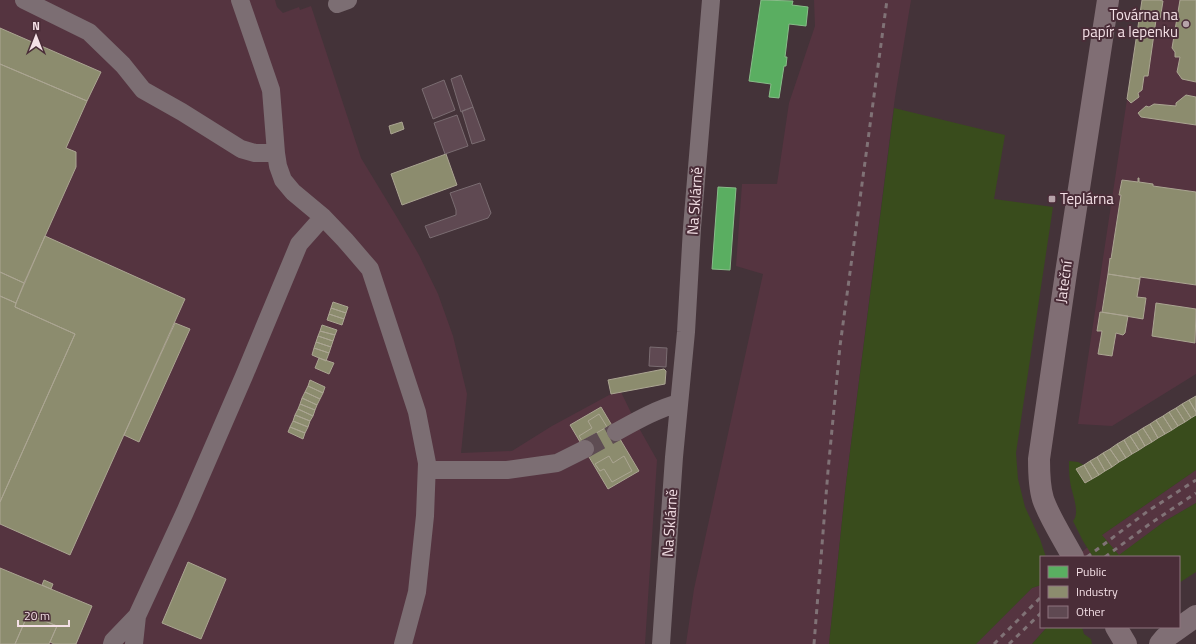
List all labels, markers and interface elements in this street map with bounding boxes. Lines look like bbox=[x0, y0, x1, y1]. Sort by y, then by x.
place label: Továrna na papír a lepenku bbox=[1082, 3, 1178, 43]
north arrow bbox=[16, 16, 56, 56]
text: N bbox=[32, 18, 40, 34]
marker: Továrna na papír a lepenku bbox=[1181, 19, 1191, 29]
street label: Na Sklárně bbox=[681, 166, 708, 236]
place label: Teplárna bbox=[1060, 187, 1114, 210]
marker: Teplárna bbox=[1047, 194, 1057, 204]
street label: Jateční bbox=[1049, 258, 1078, 305]
street label: Na Sklárně bbox=[656, 488, 683, 558]
legend bbox=[1040, 556, 1180, 628]
text: Public bbox=[1076, 562, 1106, 581]
text: Industry bbox=[1076, 582, 1118, 601]
scale bar bbox=[18, 602, 69, 628]
text: Other bbox=[1076, 602, 1105, 621]
text: 20 m bbox=[24, 606, 50, 625]

